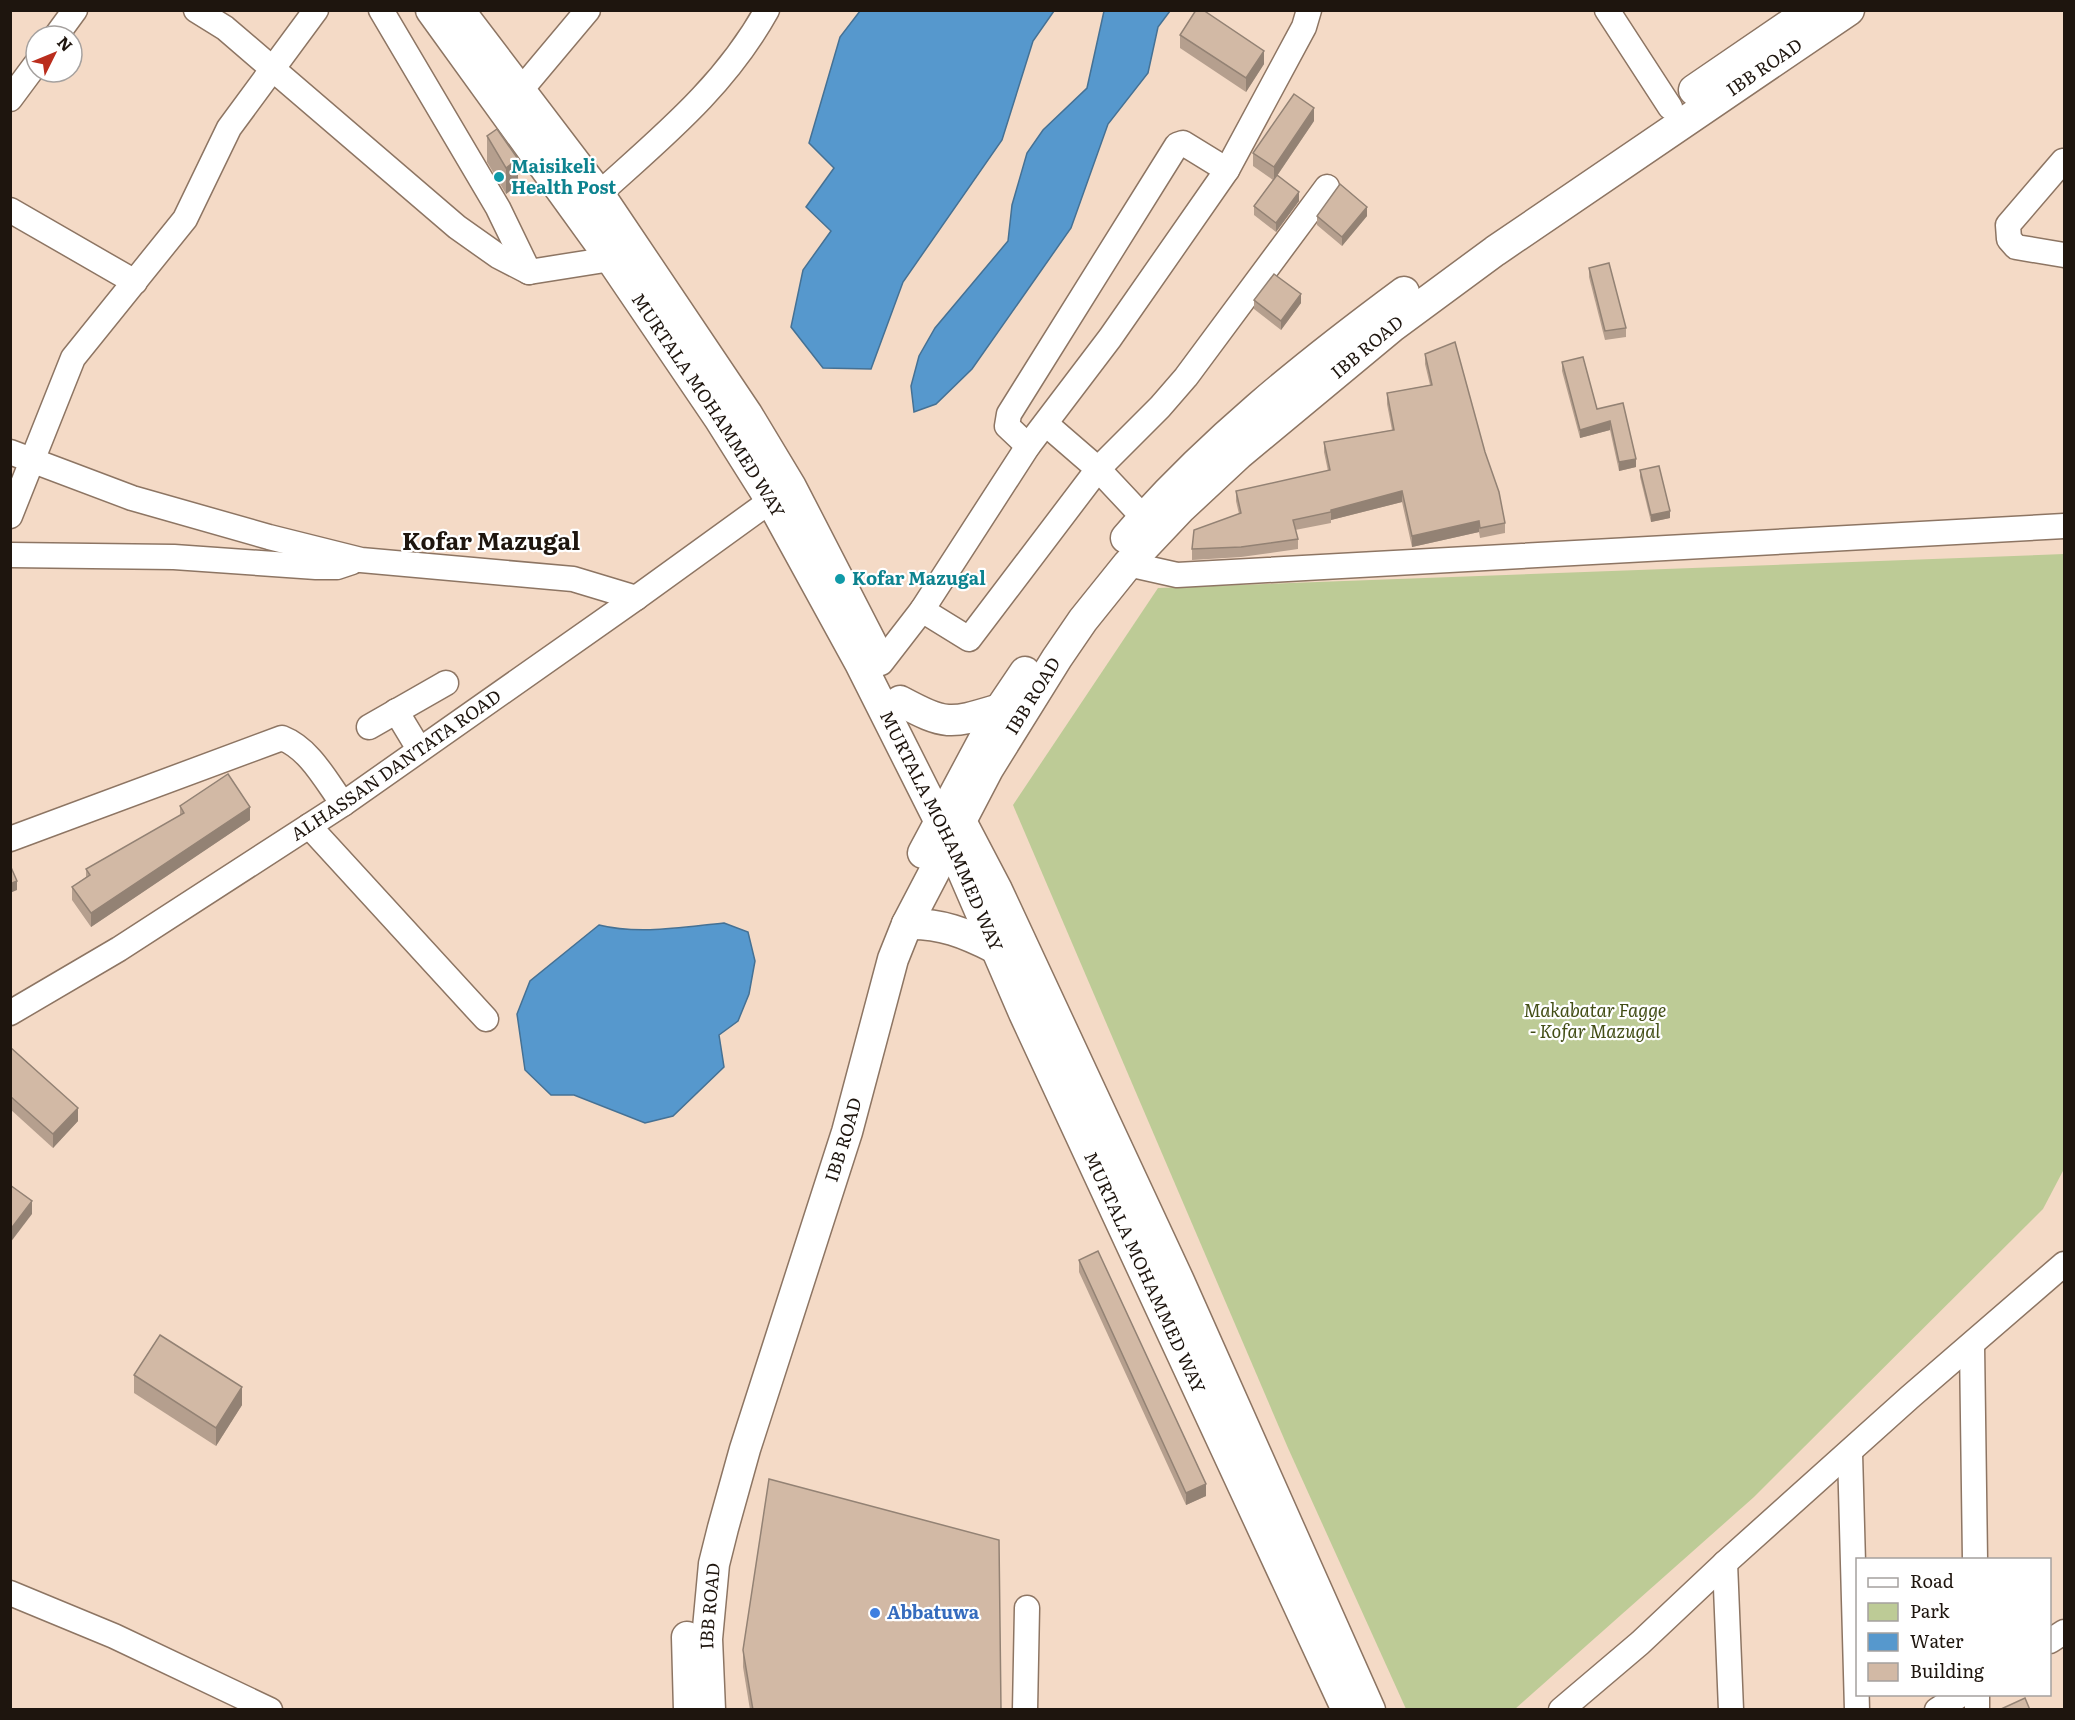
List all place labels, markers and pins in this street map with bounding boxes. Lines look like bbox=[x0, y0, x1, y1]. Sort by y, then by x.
place label: Maisikeli Health Post bbox=[511, 152, 616, 200]
marker: Maisikeli Health Post bbox=[492, 170, 506, 184]
place label: Kofar Mazugal bbox=[852, 564, 986, 591]
marker: Kofar Mazugal bbox=[833, 572, 847, 586]
place label: Abbatuwa bbox=[887, 1598, 980, 1625]
marker: Abbatuwa bbox=[868, 1606, 882, 1620]

